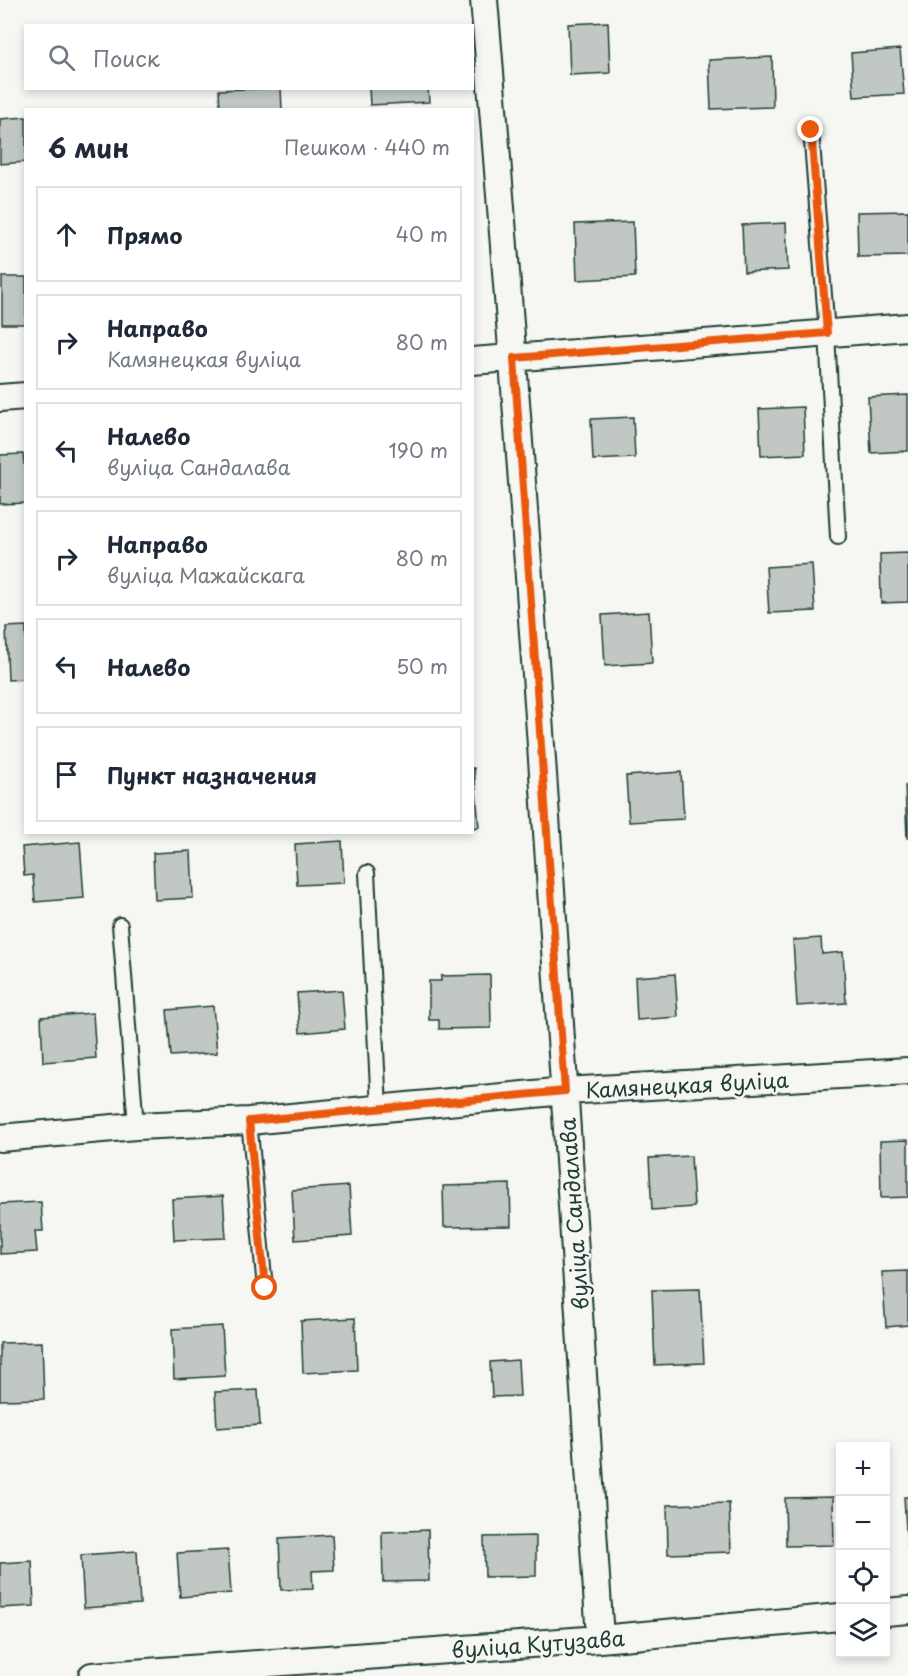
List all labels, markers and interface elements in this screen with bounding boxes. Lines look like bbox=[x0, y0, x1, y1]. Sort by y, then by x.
search box bbox=[24, 24, 474, 90]
icon: search bbox=[45, 41, 78, 74]
text: Поиск bbox=[93, 41, 160, 74]
route end bbox=[797, 116, 823, 142]
text: 6 мин bbox=[48, 128, 129, 167]
text: Пешком · 440 m bbox=[284, 132, 450, 162]
icon: ahead bbox=[50, 218, 83, 251]
text: Прямо bbox=[107, 218, 182, 251]
text: 40 m bbox=[396, 219, 448, 249]
text: Направо bbox=[107, 311, 208, 344]
icon: right bbox=[50, 326, 83, 359]
text: 80 m bbox=[396, 327, 448, 357]
text: Камянецкая вуліца bbox=[107, 344, 301, 374]
text: Налево bbox=[107, 419, 190, 452]
icon: left bbox=[50, 434, 83, 467]
text: 190 m bbox=[389, 435, 448, 465]
text: вуліца Сандалава bbox=[107, 452, 290, 482]
text: Направо bbox=[107, 527, 208, 560]
icon: right bbox=[50, 542, 83, 575]
text: 80 m bbox=[396, 543, 448, 573]
text: вуліца Мажайскага bbox=[107, 560, 305, 590]
icon: left bbox=[50, 650, 83, 683]
text: Налево bbox=[107, 650, 190, 683]
text: 50 m bbox=[396, 651, 448, 681]
icon: arrive bbox=[50, 758, 83, 791]
text: Пункт назначения bbox=[107, 758, 317, 791]
street label: Камянецкая вуліца bbox=[584, 1063, 790, 1105]
street label: вуліца Сандалава bbox=[550, 1116, 596, 1311]
route start bbox=[251, 1274, 277, 1300]
map controls bbox=[836, 1442, 890, 1658]
button: + bbox=[836, 1442, 890, 1496]
button: − bbox=[836, 1496, 890, 1550]
button: locate bbox=[836, 1550, 890, 1604]
button: layers bbox=[836, 1604, 890, 1658]
street label: вуліца Кутузава bbox=[450, 1621, 626, 1665]

